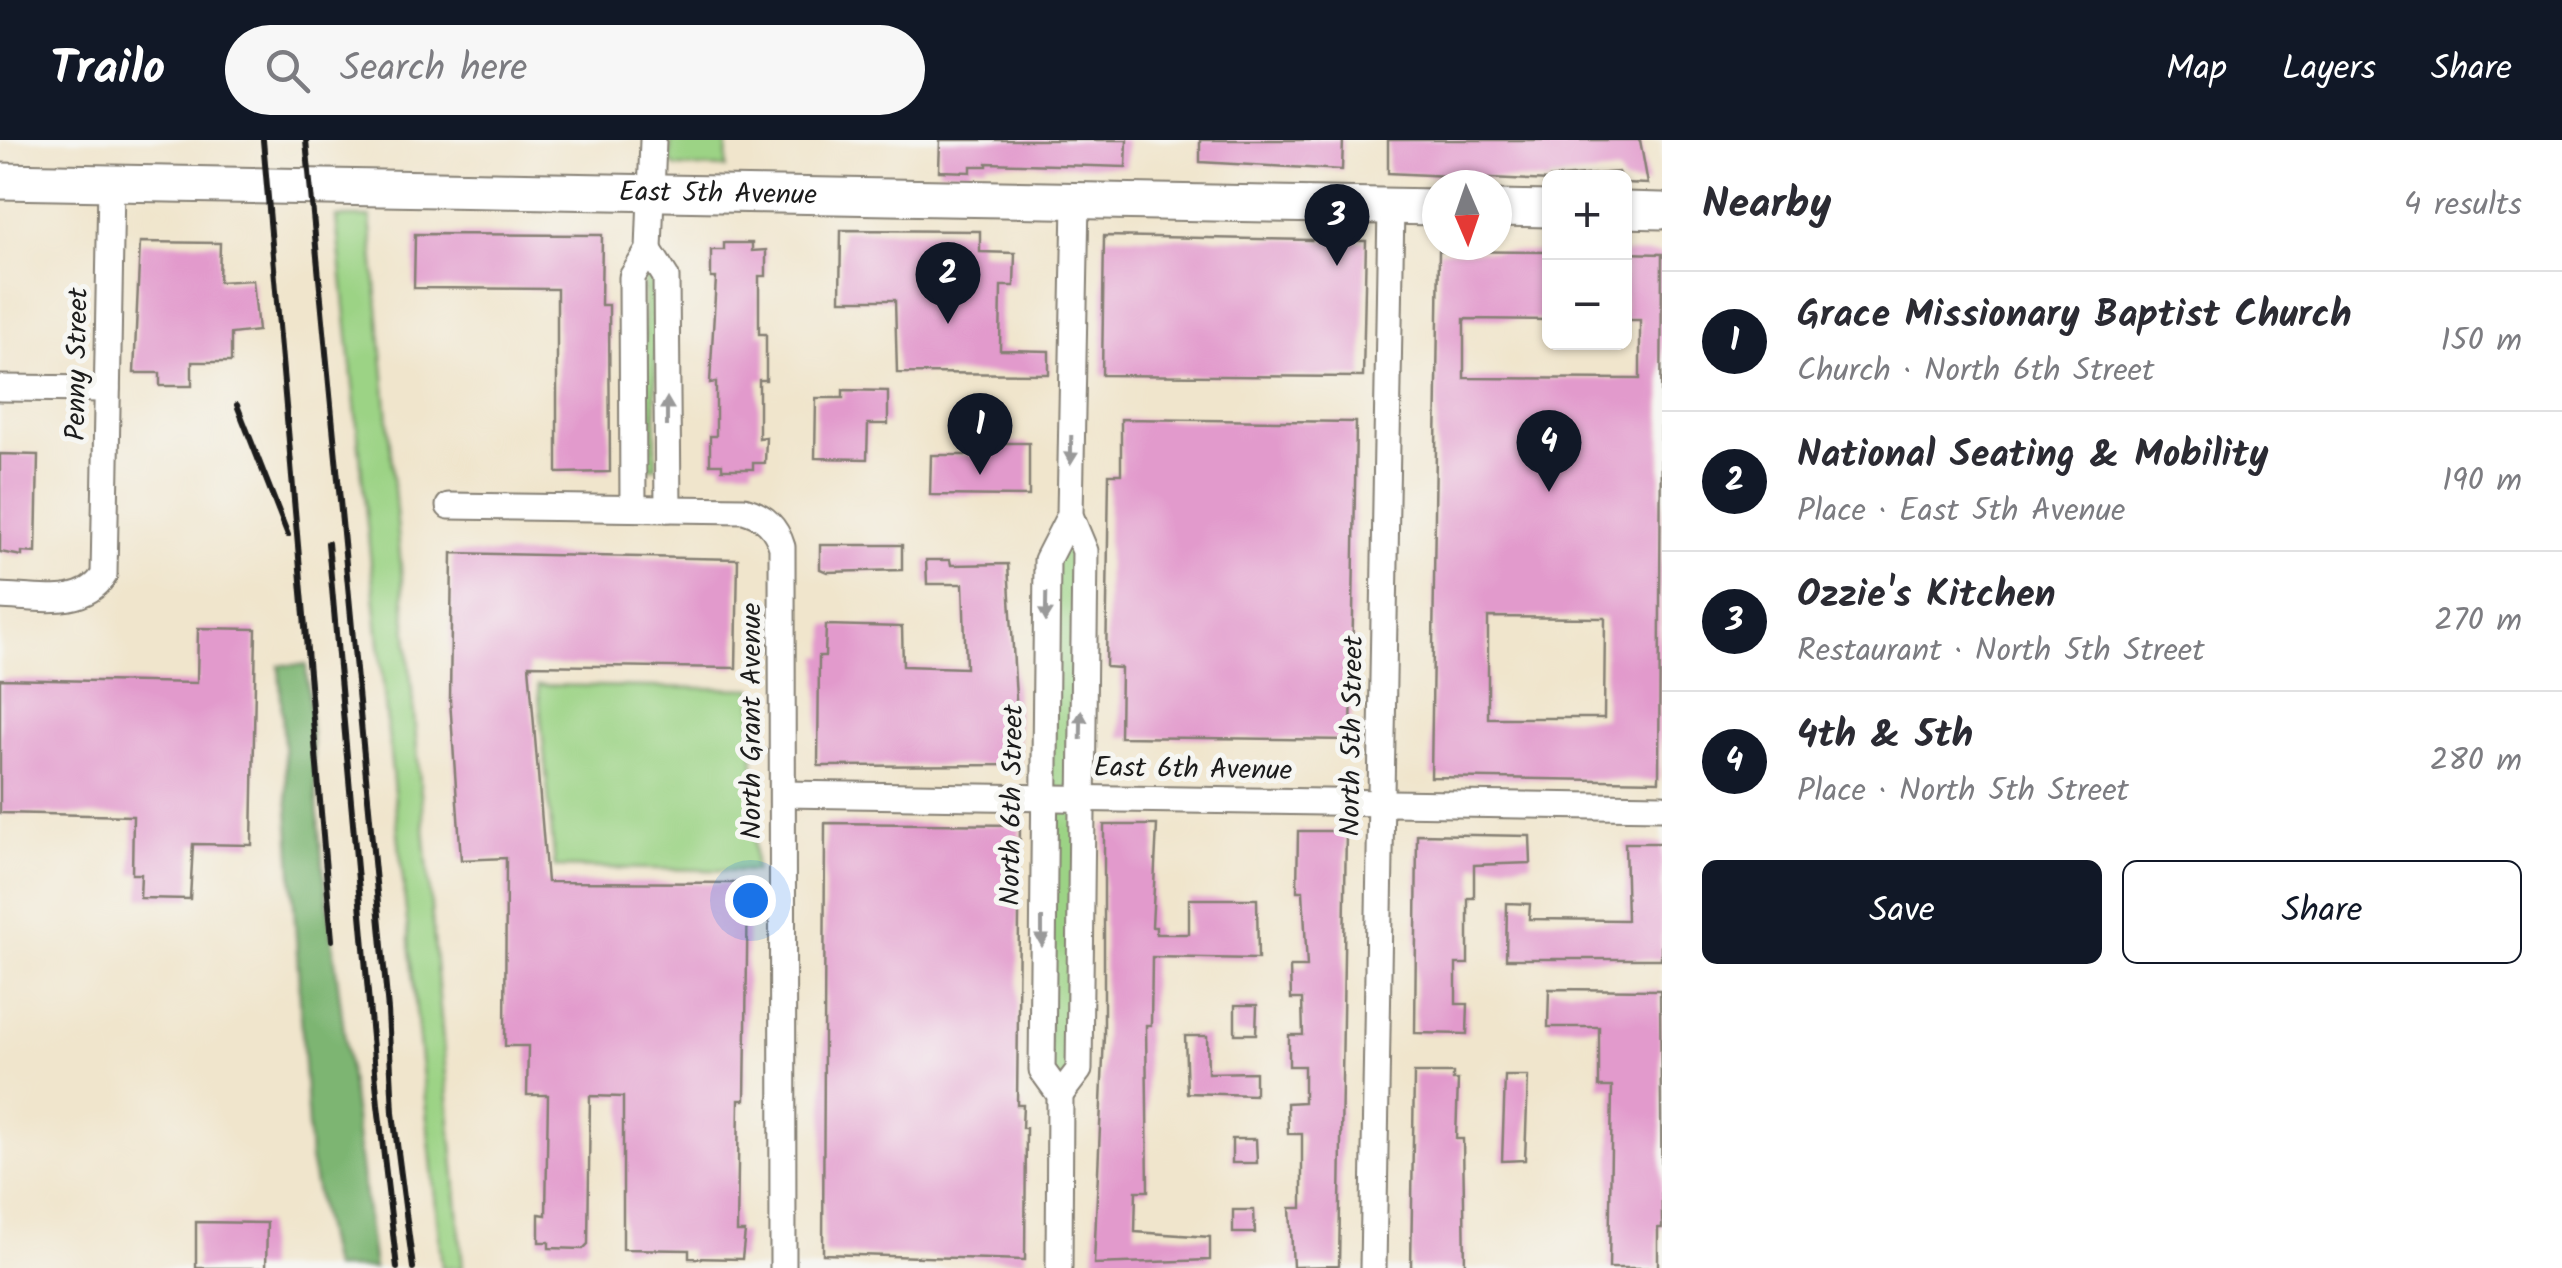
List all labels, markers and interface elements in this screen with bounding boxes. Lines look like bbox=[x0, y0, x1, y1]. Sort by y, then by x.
search box bbox=[225, 25, 925, 115]
text: Trailo bbox=[50, 32, 165, 108]
text: Search here bbox=[340, 40, 527, 100]
text: Map bbox=[2166, 42, 2227, 98]
text: Layers bbox=[2282, 42, 2376, 98]
text: Share bbox=[2431, 42, 2512, 98]
icon: search bbox=[260, 43, 315, 98]
street label: East 5th Avenue bbox=[618, 170, 818, 218]
north arrow bbox=[1422, 170, 1512, 260]
map controls bbox=[1542, 170, 1632, 350]
button: + bbox=[1542, 170, 1632, 260]
text: Nearby bbox=[1702, 172, 1831, 239]
text: 4 results bbox=[2404, 180, 2522, 231]
pin: 3 bbox=[1304, 184, 1370, 266]
pin: 2 bbox=[916, 241, 980, 324]
button: − bbox=[1542, 260, 1632, 350]
street label: Penny Street bbox=[54, 286, 102, 441]
text: Grace Missionary Baptist Church bbox=[1797, 286, 2352, 346]
text: 1 bbox=[1730, 316, 1739, 367]
text: 150 m bbox=[2440, 316, 2522, 367]
text: Church · North 6th Street bbox=[1797, 346, 2154, 397]
pin: 1 bbox=[948, 392, 1012, 475]
one-way arrow bbox=[659, 395, 675, 427]
pin: 4 bbox=[1516, 410, 1582, 492]
text: National Seating & Mobility bbox=[1797, 426, 2269, 486]
one-way arrow bbox=[1063, 435, 1079, 467]
text: 2 bbox=[1725, 456, 1744, 507]
text: 190 m bbox=[2442, 456, 2522, 507]
text: Place · East 5th Avenue bbox=[1797, 486, 2125, 537]
text: Ozzie's Kitchen bbox=[1797, 566, 2056, 626]
one-way arrow bbox=[1038, 591, 1054, 623]
text: 3 bbox=[1726, 596, 1743, 647]
text: 270 m bbox=[2434, 596, 2522, 647]
street label: North Grant Avenue bbox=[730, 602, 775, 839]
text: Restaurant · North 5th Street bbox=[1797, 626, 2205, 677]
street label: North 5th Street bbox=[1329, 634, 1377, 837]
street label: North 6th Street bbox=[989, 703, 1037, 906]
text: 4th & 5th bbox=[1797, 706, 1973, 766]
one-way arrow bbox=[1073, 708, 1089, 740]
text: 4 bbox=[1726, 736, 1743, 787]
text: 280 m bbox=[2430, 736, 2522, 787]
street label: East 6th Avenue bbox=[1093, 746, 1293, 794]
text: Place · North 5th Street bbox=[1797, 766, 2129, 817]
button: Save bbox=[1702, 860, 2102, 964]
button: Share bbox=[2122, 860, 2522, 964]
your location bbox=[725, 875, 776, 926]
one-way arrow bbox=[1034, 916, 1050, 948]

